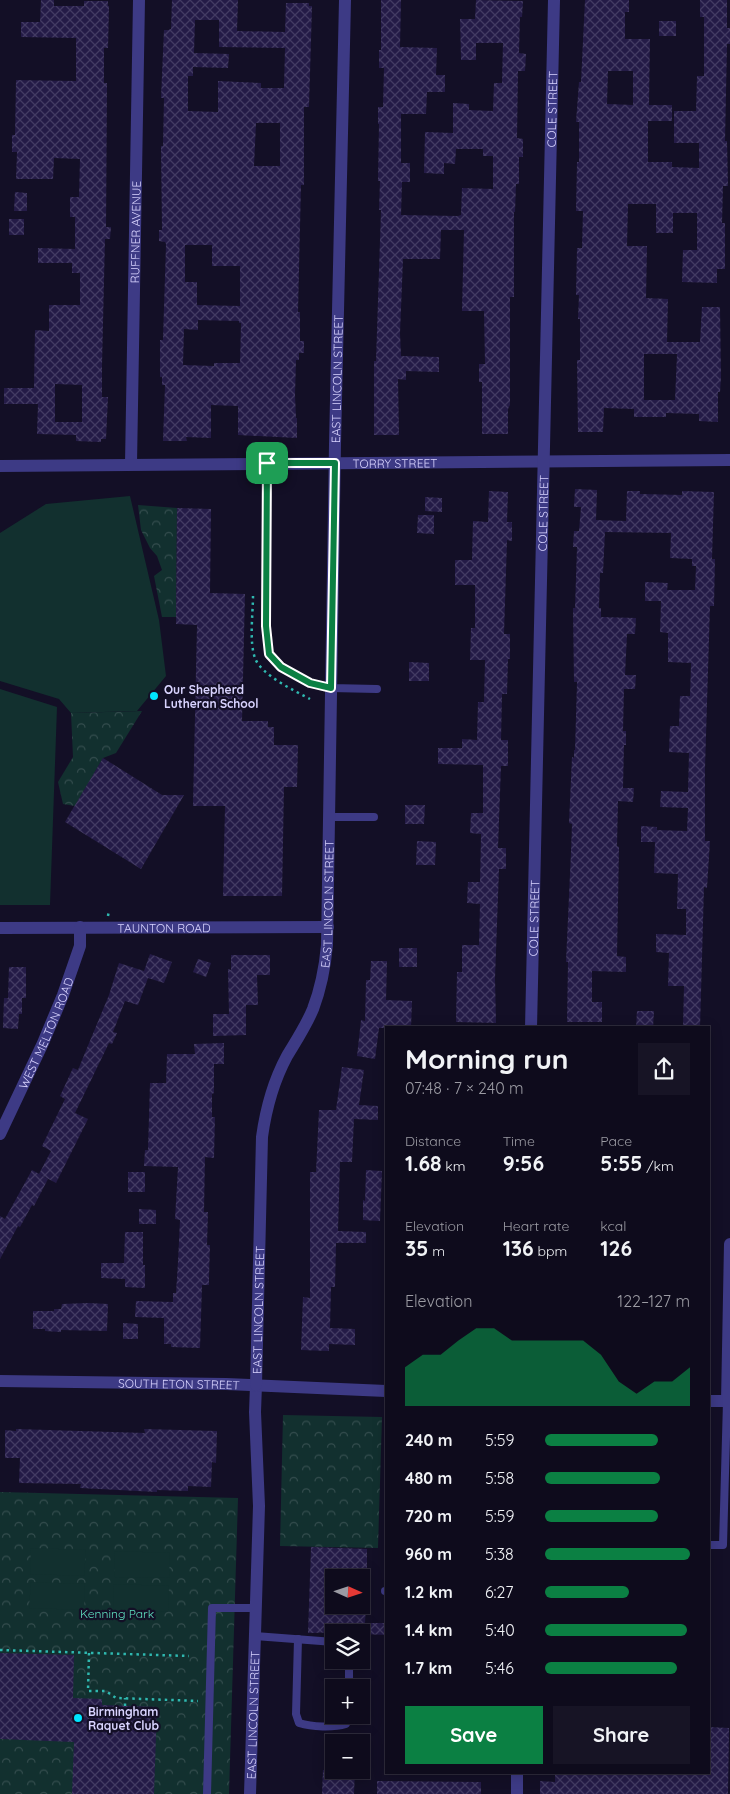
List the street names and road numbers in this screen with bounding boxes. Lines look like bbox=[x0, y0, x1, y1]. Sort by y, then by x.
street label: COLE STREET bbox=[543, 71, 560, 148]
street label: RUFFNER AVENUE bbox=[127, 180, 143, 283]
street label: EAST LINCOLN STREET bbox=[328, 314, 345, 443]
street label: TORRY STREET bbox=[352, 455, 438, 471]
street label: COLE STREET bbox=[534, 475, 551, 552]
street label: EAST LINCOLN STREET bbox=[317, 839, 336, 969]
street label: COLE STREET bbox=[525, 880, 542, 956]
street label: TAUNTON ROAD bbox=[117, 920, 211, 935]
street label: WEST MELTON ROAD bbox=[15, 975, 76, 1091]
street label: EAST LINCOLN STREET bbox=[249, 1246, 267, 1374]
street label: SOUTH ETON STREET bbox=[118, 1375, 240, 1392]
street label: EAST LINCOLN STREET bbox=[243, 1651, 262, 1779]

